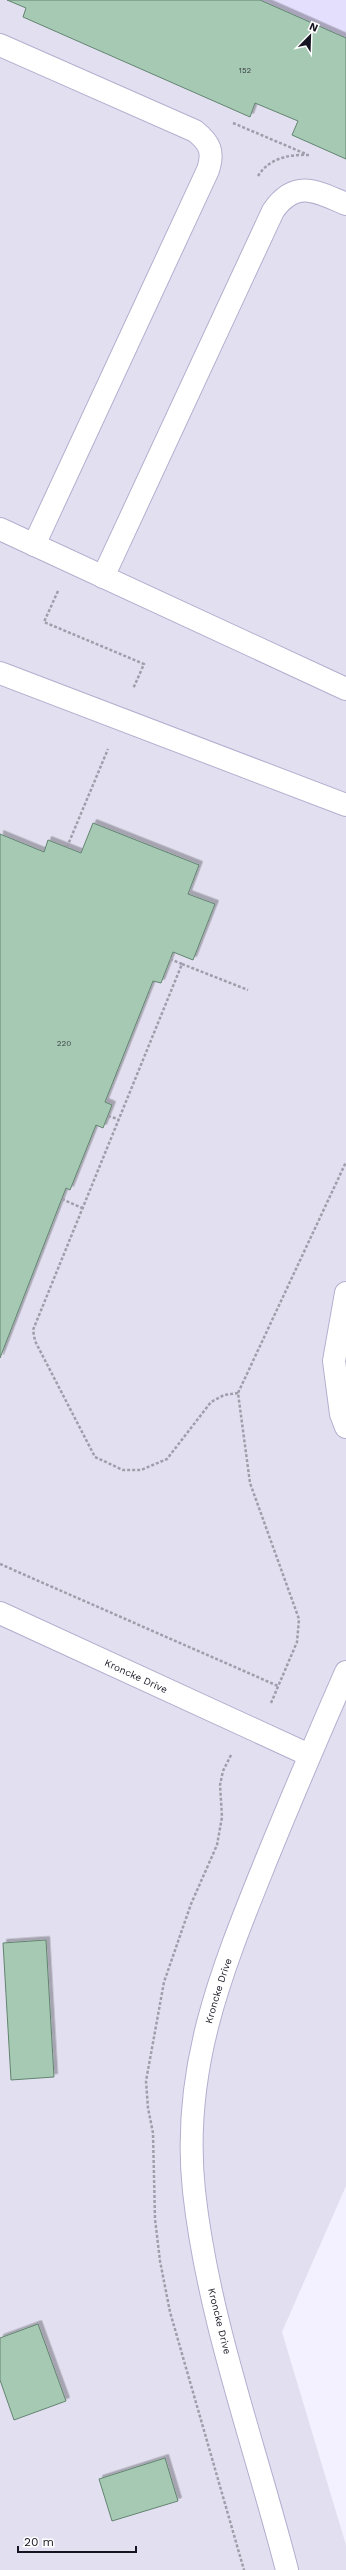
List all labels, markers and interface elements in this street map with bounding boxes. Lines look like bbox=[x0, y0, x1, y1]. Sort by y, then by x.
north arrow bbox=[290, 16, 330, 56]
text: N bbox=[307, 20, 320, 35]
house number: 152 bbox=[239, 66, 252, 75]
house number: 220 bbox=[57, 1039, 71, 1048]
street label: Kroncke Drive bbox=[103, 1657, 169, 1695]
street label: Kroncke Drive bbox=[203, 1957, 234, 2025]
street label: Kroncke Drive bbox=[206, 2287, 233, 2356]
scale bar bbox=[18, 2528, 136, 2554]
text: 20 m bbox=[24, 2535, 54, 2549]

